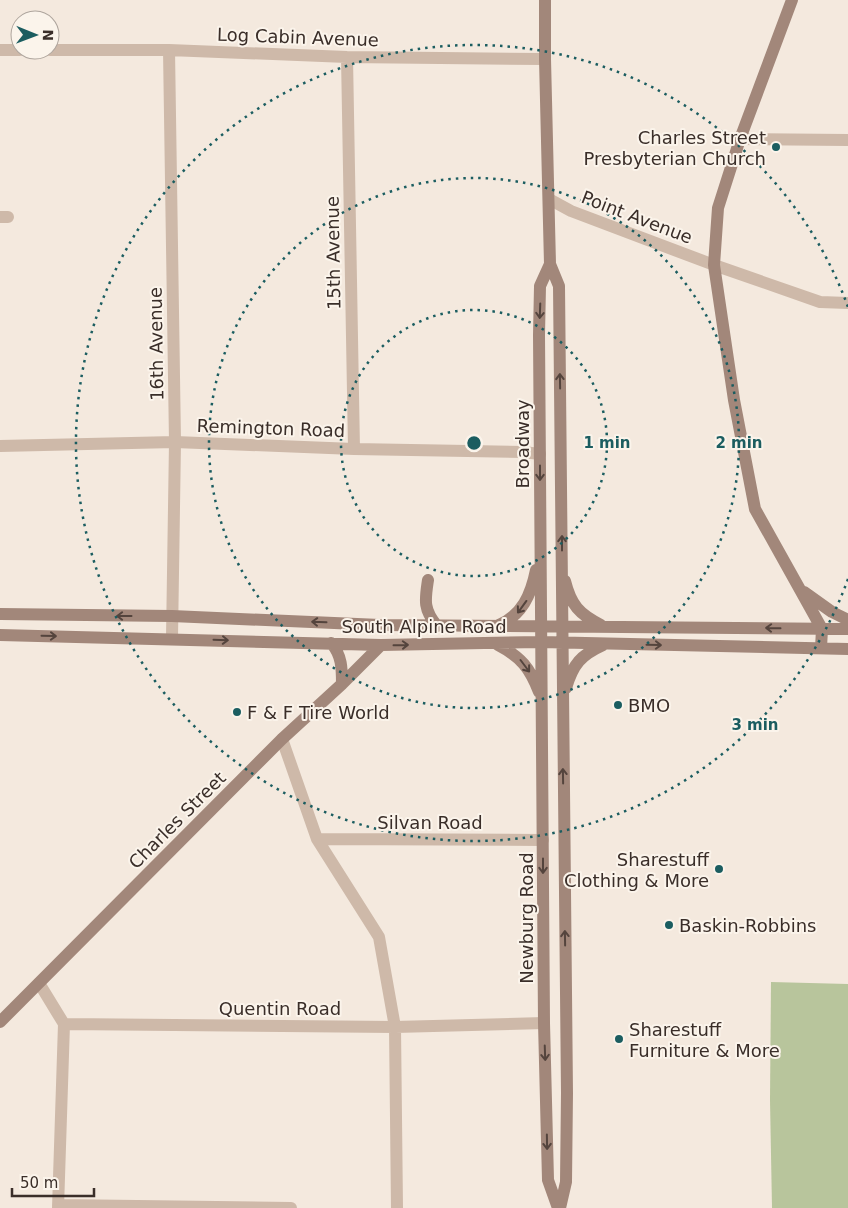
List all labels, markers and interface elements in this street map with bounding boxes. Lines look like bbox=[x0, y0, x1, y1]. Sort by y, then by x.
north arrow bbox=[10, 10, 60, 60]
street label: Log Cabin Avenue bbox=[217, 24, 379, 50]
text: N bbox=[40, 29, 56, 41]
place label: Charles Street Presbyterian Church bbox=[584, 127, 766, 169]
marker: Charles Street Presbyterian Church bbox=[770, 141, 782, 153]
street label: Point Avenue bbox=[578, 186, 696, 248]
street label: 15th Avenue bbox=[322, 196, 344, 310]
street label: 16th Avenue bbox=[145, 287, 167, 401]
one-way arrow bbox=[535, 302, 544, 318]
one-way arrow bbox=[555, 373, 565, 389]
street label: Broadway bbox=[512, 399, 533, 489]
street label: Remington Road bbox=[196, 415, 346, 441]
centre of rings bbox=[465, 434, 483, 452]
text: 1 min bbox=[583, 434, 631, 452]
text: 2 min bbox=[715, 434, 763, 452]
one-way arrow bbox=[535, 464, 545, 481]
one-way arrow bbox=[557, 535, 567, 552]
one-way arrow bbox=[517, 600, 527, 614]
one-way arrow bbox=[116, 611, 132, 621]
street label: South Alpine Road bbox=[341, 616, 507, 637]
one-way arrow bbox=[311, 618, 327, 627]
one-way arrow bbox=[766, 623, 782, 633]
one-way arrow bbox=[40, 631, 56, 641]
one-way arrow bbox=[212, 636, 228, 645]
one-way arrow bbox=[392, 640, 408, 650]
one-way arrow bbox=[646, 640, 662, 649]
one-way arrow bbox=[520, 659, 530, 673]
place label: BMO bbox=[628, 695, 670, 716]
marker: BMO bbox=[612, 699, 624, 711]
place label: F & F Tire World bbox=[247, 702, 390, 723]
marker: F & F Tire World bbox=[231, 706, 243, 718]
text: 3 min bbox=[731, 716, 779, 734]
street label: Charles Street bbox=[124, 767, 230, 873]
one-way arrow bbox=[559, 768, 568, 784]
street label: Silvan Road bbox=[377, 812, 483, 833]
place label: Sharestuff Clothing & More bbox=[564, 849, 710, 891]
street label: Newburg Road bbox=[516, 852, 537, 984]
one-way arrow bbox=[538, 858, 548, 874]
marker: Sharestuff Clothing & More bbox=[713, 863, 725, 875]
place label: Baskin-Robbins bbox=[679, 915, 816, 936]
marker: Baskin-Robbins bbox=[663, 919, 675, 931]
one-way arrow bbox=[560, 931, 570, 947]
street label: Quentin Road bbox=[219, 998, 341, 1019]
place label: Sharestuff Furniture & More bbox=[629, 1019, 780, 1061]
marker: Sharestuff Furniture & More bbox=[613, 1033, 625, 1045]
one-way arrow bbox=[540, 1044, 550, 1061]
one-way arrow bbox=[542, 1134, 552, 1150]
scale bar bbox=[12, 1166, 95, 1198]
text: 50 m bbox=[20, 1174, 58, 1192]

